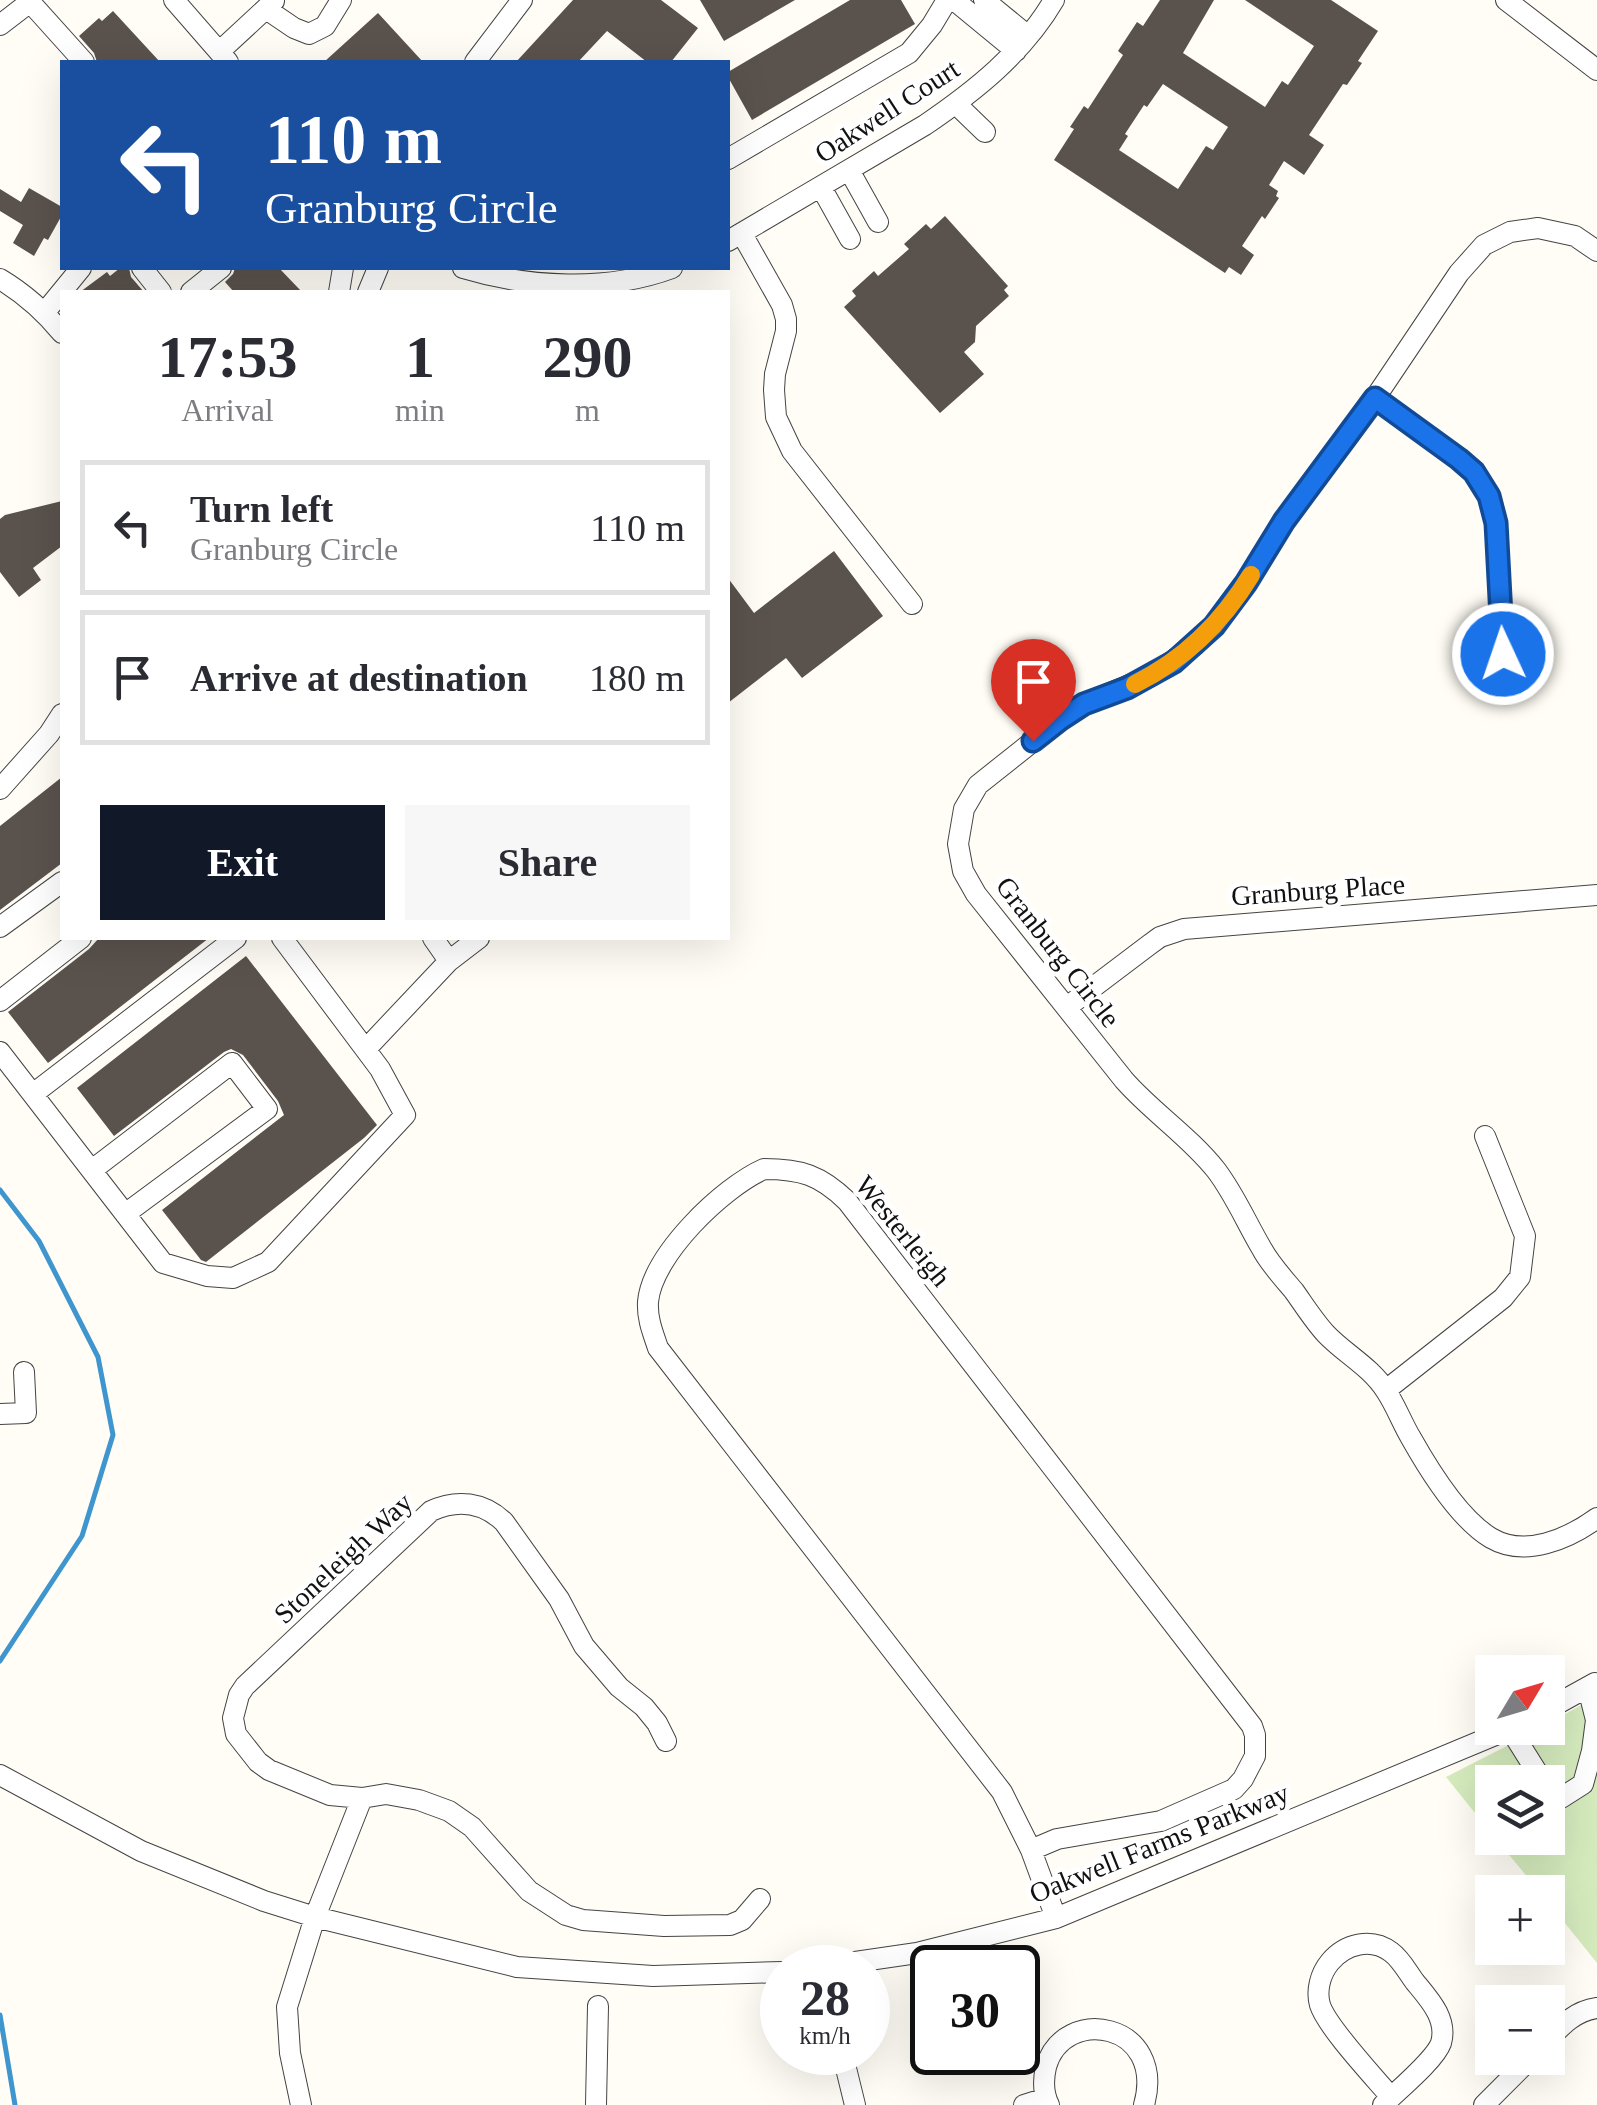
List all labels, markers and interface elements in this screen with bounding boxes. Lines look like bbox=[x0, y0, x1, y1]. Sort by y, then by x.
street label: Oakwell Court bbox=[809, 53, 965, 169]
icon: left bbox=[100, 100, 230, 230]
text: 110 m bbox=[265, 101, 442, 178]
text: Granburg Circle bbox=[265, 183, 558, 233]
text: 17:53 bbox=[158, 324, 298, 390]
text: 1 bbox=[405, 324, 435, 390]
text: 290 bbox=[542, 324, 632, 390]
text: Arrival bbox=[181, 392, 274, 428]
text: min bbox=[395, 392, 445, 428]
text: m bbox=[575, 392, 600, 428]
text: Turn left bbox=[190, 488, 333, 530]
icon: left bbox=[105, 500, 160, 555]
text: 110 m bbox=[590, 507, 685, 549]
text: Granburg Circle bbox=[190, 531, 398, 567]
position arrow bbox=[1451, 602, 1555, 706]
pin bbox=[991, 639, 1076, 742]
icon: arrive bbox=[105, 650, 160, 705]
icon: arrive bbox=[1006, 654, 1061, 709]
text: Arrive at destination bbox=[190, 657, 528, 699]
text: 180 m bbox=[589, 657, 685, 699]
button: Exit bbox=[100, 805, 385, 920]
button: Share bbox=[405, 805, 690, 920]
street label: Granburg Place bbox=[1230, 868, 1406, 912]
street label: Granburg Circle bbox=[990, 871, 1126, 1033]
street label: Westerleigh bbox=[849, 1170, 957, 1292]
street label: Stoneleigh Way bbox=[268, 1486, 418, 1630]
north arrow bbox=[1475, 1655, 1565, 1745]
map controls bbox=[1475, 1655, 1565, 2075]
button: layers bbox=[1475, 1765, 1565, 1855]
street label: Oakwell Farms Parkway bbox=[1025, 1777, 1293, 1909]
button: + bbox=[1475, 1875, 1565, 1965]
speed limit sign: 30 bbox=[910, 1945, 1040, 2075]
text: 28 bbox=[800, 1970, 850, 2026]
button: − bbox=[1475, 1985, 1565, 2075]
text: km/h bbox=[799, 2022, 851, 2049]

